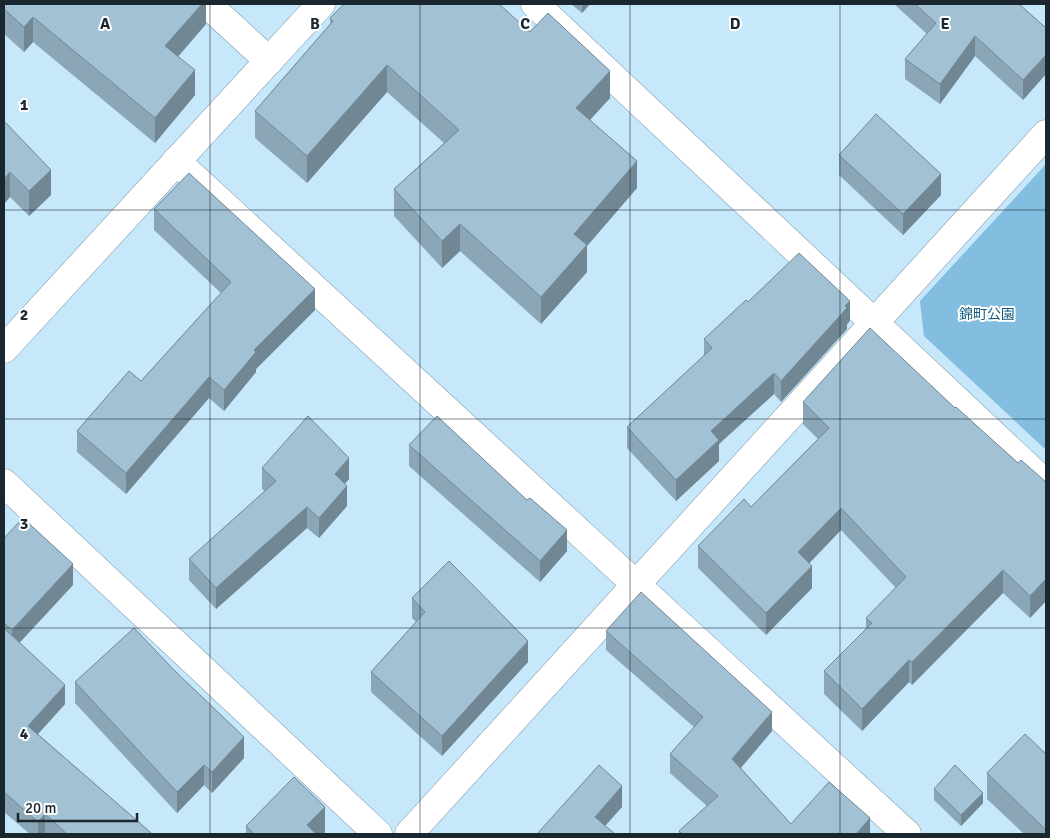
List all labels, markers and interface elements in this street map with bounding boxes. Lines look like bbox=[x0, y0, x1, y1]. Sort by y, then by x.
text: A bbox=[100, 14, 111, 34]
text: B bbox=[310, 14, 320, 34]
text: C bbox=[520, 14, 530, 34]
text: D bbox=[730, 14, 741, 34]
text: E bbox=[940, 14, 950, 34]
text: 1 bbox=[20, 95, 29, 115]
text: 2 bbox=[20, 305, 28, 325]
park label: 錦町公園 bbox=[959, 306, 1015, 323]
text: 3 bbox=[20, 514, 28, 534]
text: 4 bbox=[20, 724, 29, 744]
scale bar bbox=[18, 790, 136, 822]
text: 20 m bbox=[25, 799, 56, 817]

